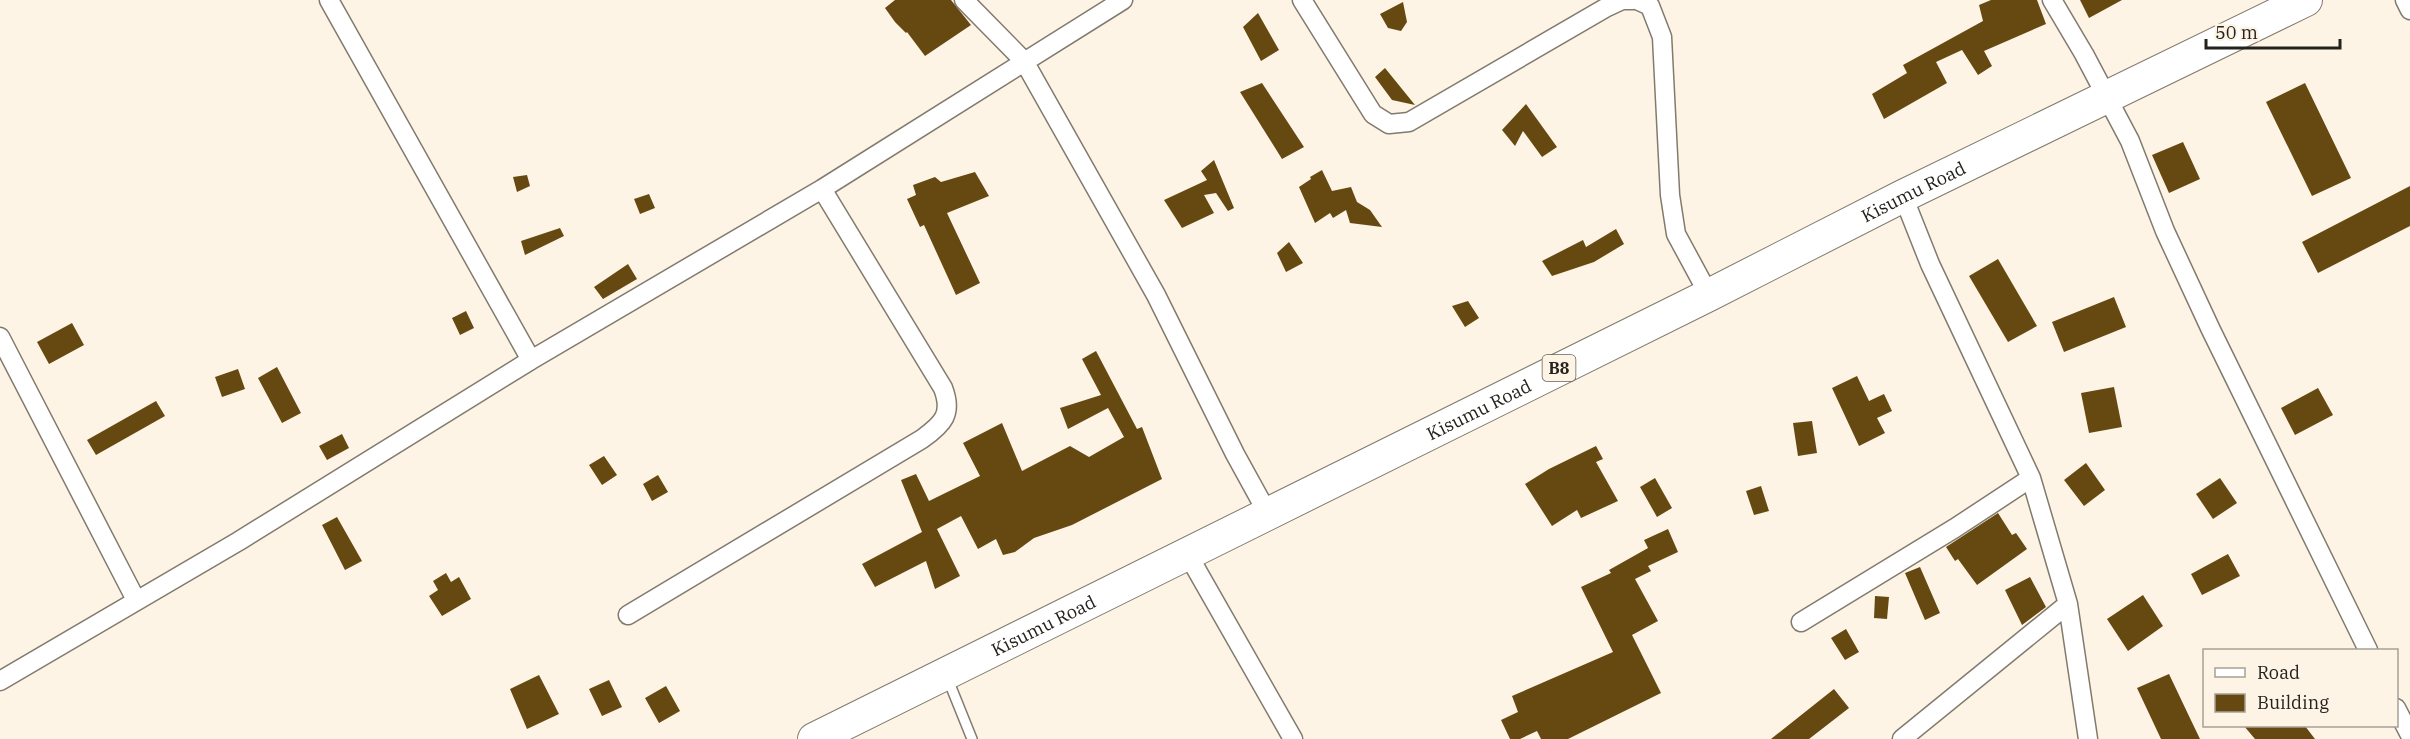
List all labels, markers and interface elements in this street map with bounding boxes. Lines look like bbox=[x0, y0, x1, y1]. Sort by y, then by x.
scale bar bbox=[2206, 12, 2340, 50]
text: 50 m bbox=[2215, 21, 2258, 44]
street label: Kisumu Road bbox=[1857, 156, 1969, 227]
road number: B8 bbox=[1542, 355, 1576, 381]
street label: Kisumu Road bbox=[1423, 374, 1535, 445]
street label: Kisumu Road bbox=[987, 590, 1099, 661]
legend bbox=[2203, 649, 2398, 727]
text: Road bbox=[2257, 661, 2300, 684]
text: Building bbox=[2257, 691, 2329, 714]

